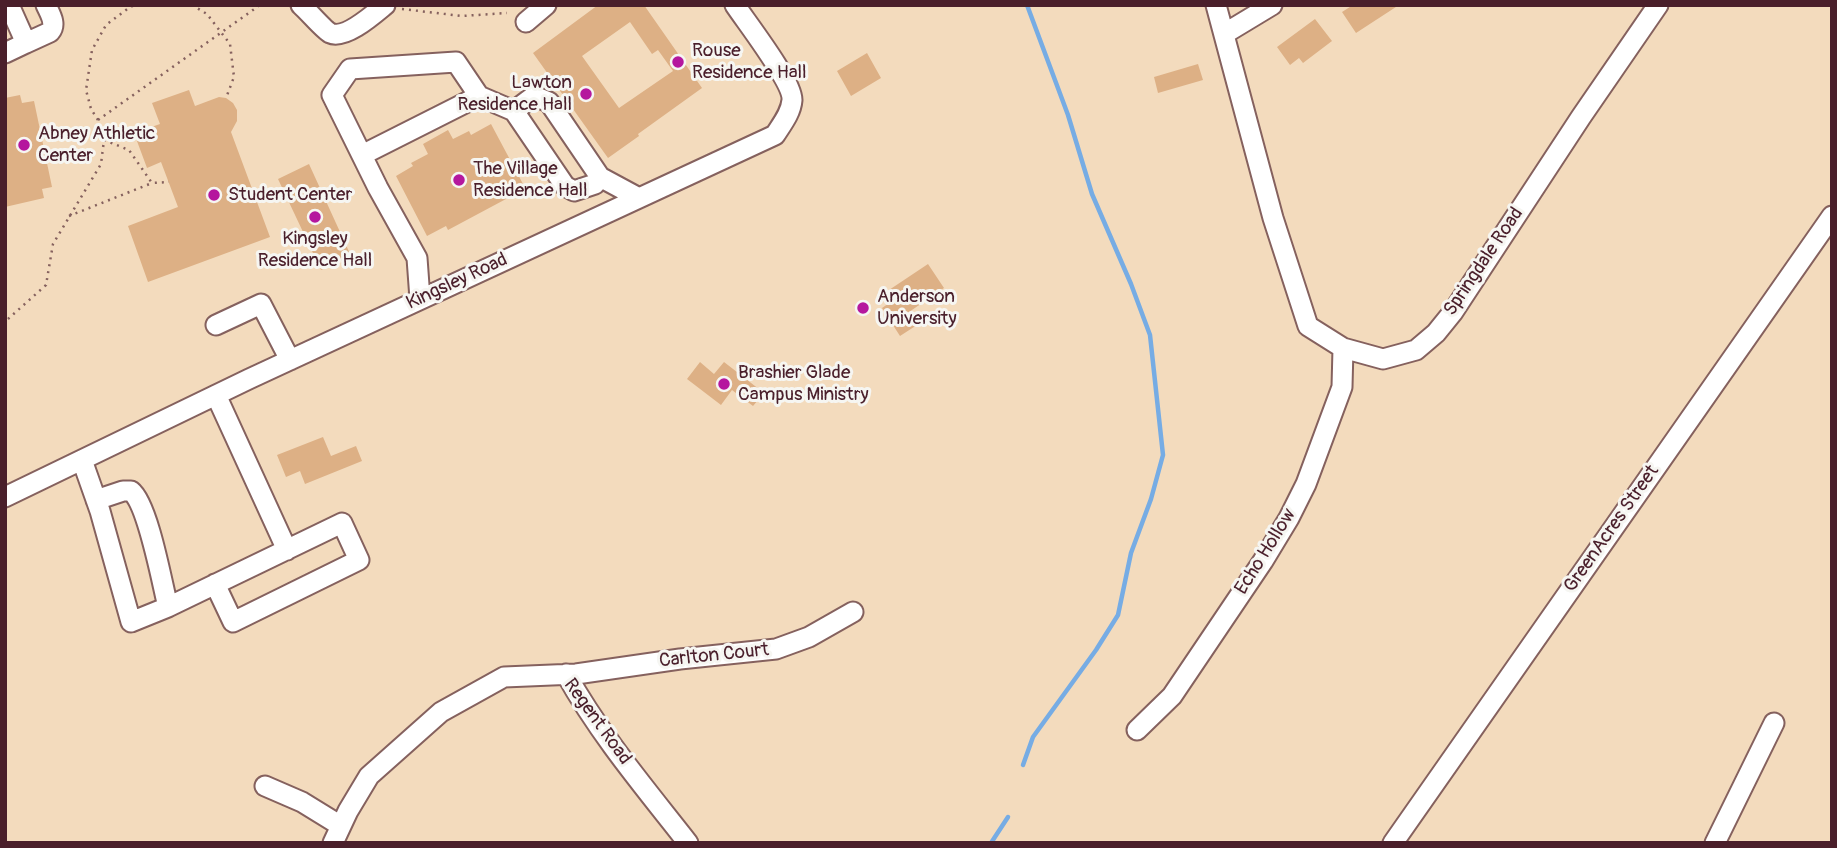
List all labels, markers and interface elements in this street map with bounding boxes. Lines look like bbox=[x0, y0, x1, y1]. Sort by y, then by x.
place label: Rouse Residence Hall bbox=[692, 40, 807, 84]
marker: Rouse Residence Hall bbox=[670, 54, 686, 70]
place label: Lawton Residence Hall bbox=[457, 72, 572, 116]
marker: Lawton Residence Hall bbox=[578, 86, 594, 102]
place label: Abney Athletic Center bbox=[38, 123, 155, 167]
marker: Abney Athletic Center bbox=[16, 137, 32, 153]
place label: The Village Residence Hall bbox=[473, 158, 588, 202]
marker: The Village Residence Hall bbox=[451, 172, 467, 188]
place label: Student Center bbox=[228, 184, 352, 206]
marker: Student Center bbox=[206, 187, 222, 203]
street label: Springdale Road bbox=[1439, 203, 1529, 321]
marker: Kingsley Residence Hall bbox=[307, 209, 323, 225]
place label: Kingsley Residence Hall bbox=[258, 228, 372, 272]
street label: Kingsley Road bbox=[403, 249, 511, 315]
place label: Anderson University bbox=[877, 286, 957, 330]
marker: Anderson University bbox=[855, 300, 871, 316]
place label: Brashier Glade Campus Ministry bbox=[738, 362, 869, 406]
marker: Brashier Glade Campus Ministry bbox=[716, 376, 732, 392]
street label: GreenAcres Street bbox=[1560, 461, 1664, 597]
street label: Echo Hollow bbox=[1231, 505, 1301, 599]
street label: Carlton Court bbox=[658, 639, 770, 673]
street label: Regent Road bbox=[558, 675, 636, 769]

